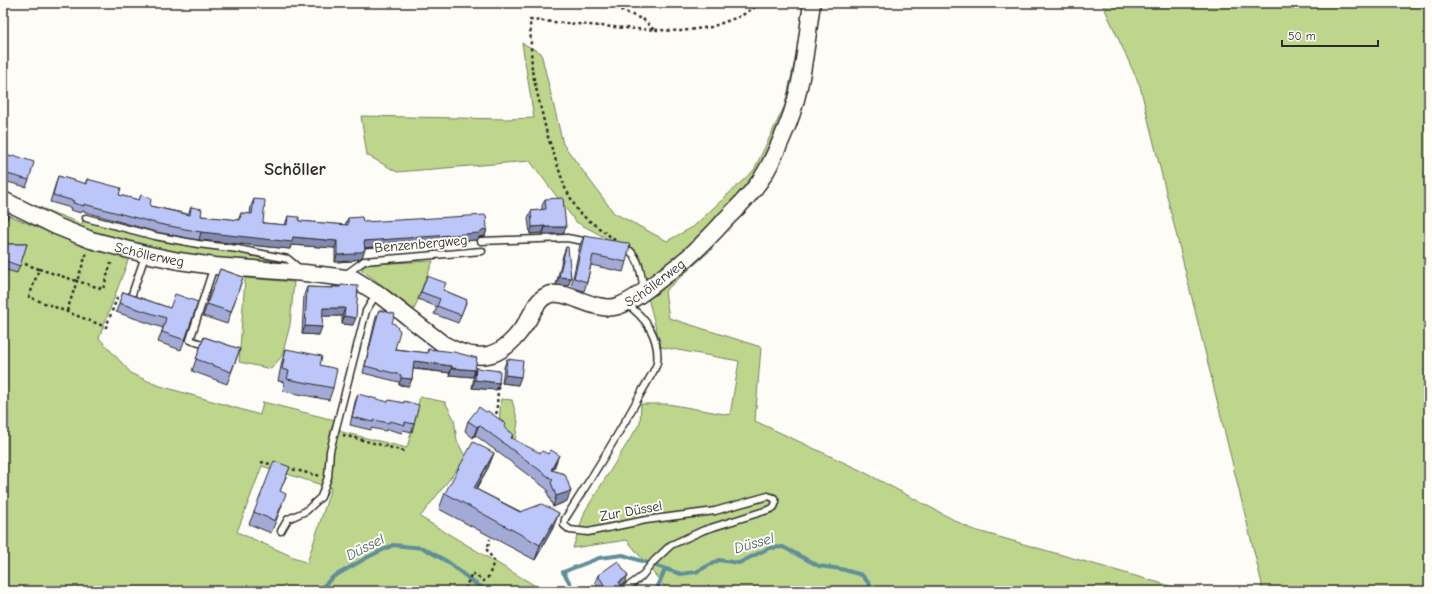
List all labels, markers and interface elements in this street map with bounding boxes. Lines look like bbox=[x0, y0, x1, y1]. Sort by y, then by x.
scale bar bbox=[1282, 22, 1378, 48]
text: 50 m bbox=[1288, 29, 1316, 43]
district label: Schöller bbox=[264, 159, 327, 180]
street label: Benzenbergweg bbox=[374, 231, 468, 257]
street label: Schöllerweg bbox=[113, 238, 185, 270]
street label: Schöllerweg bbox=[622, 255, 688, 310]
street label: Zur Düssel bbox=[598, 497, 664, 525]
water label: Düssel bbox=[343, 529, 388, 564]
water label: Düssel bbox=[732, 529, 777, 557]

